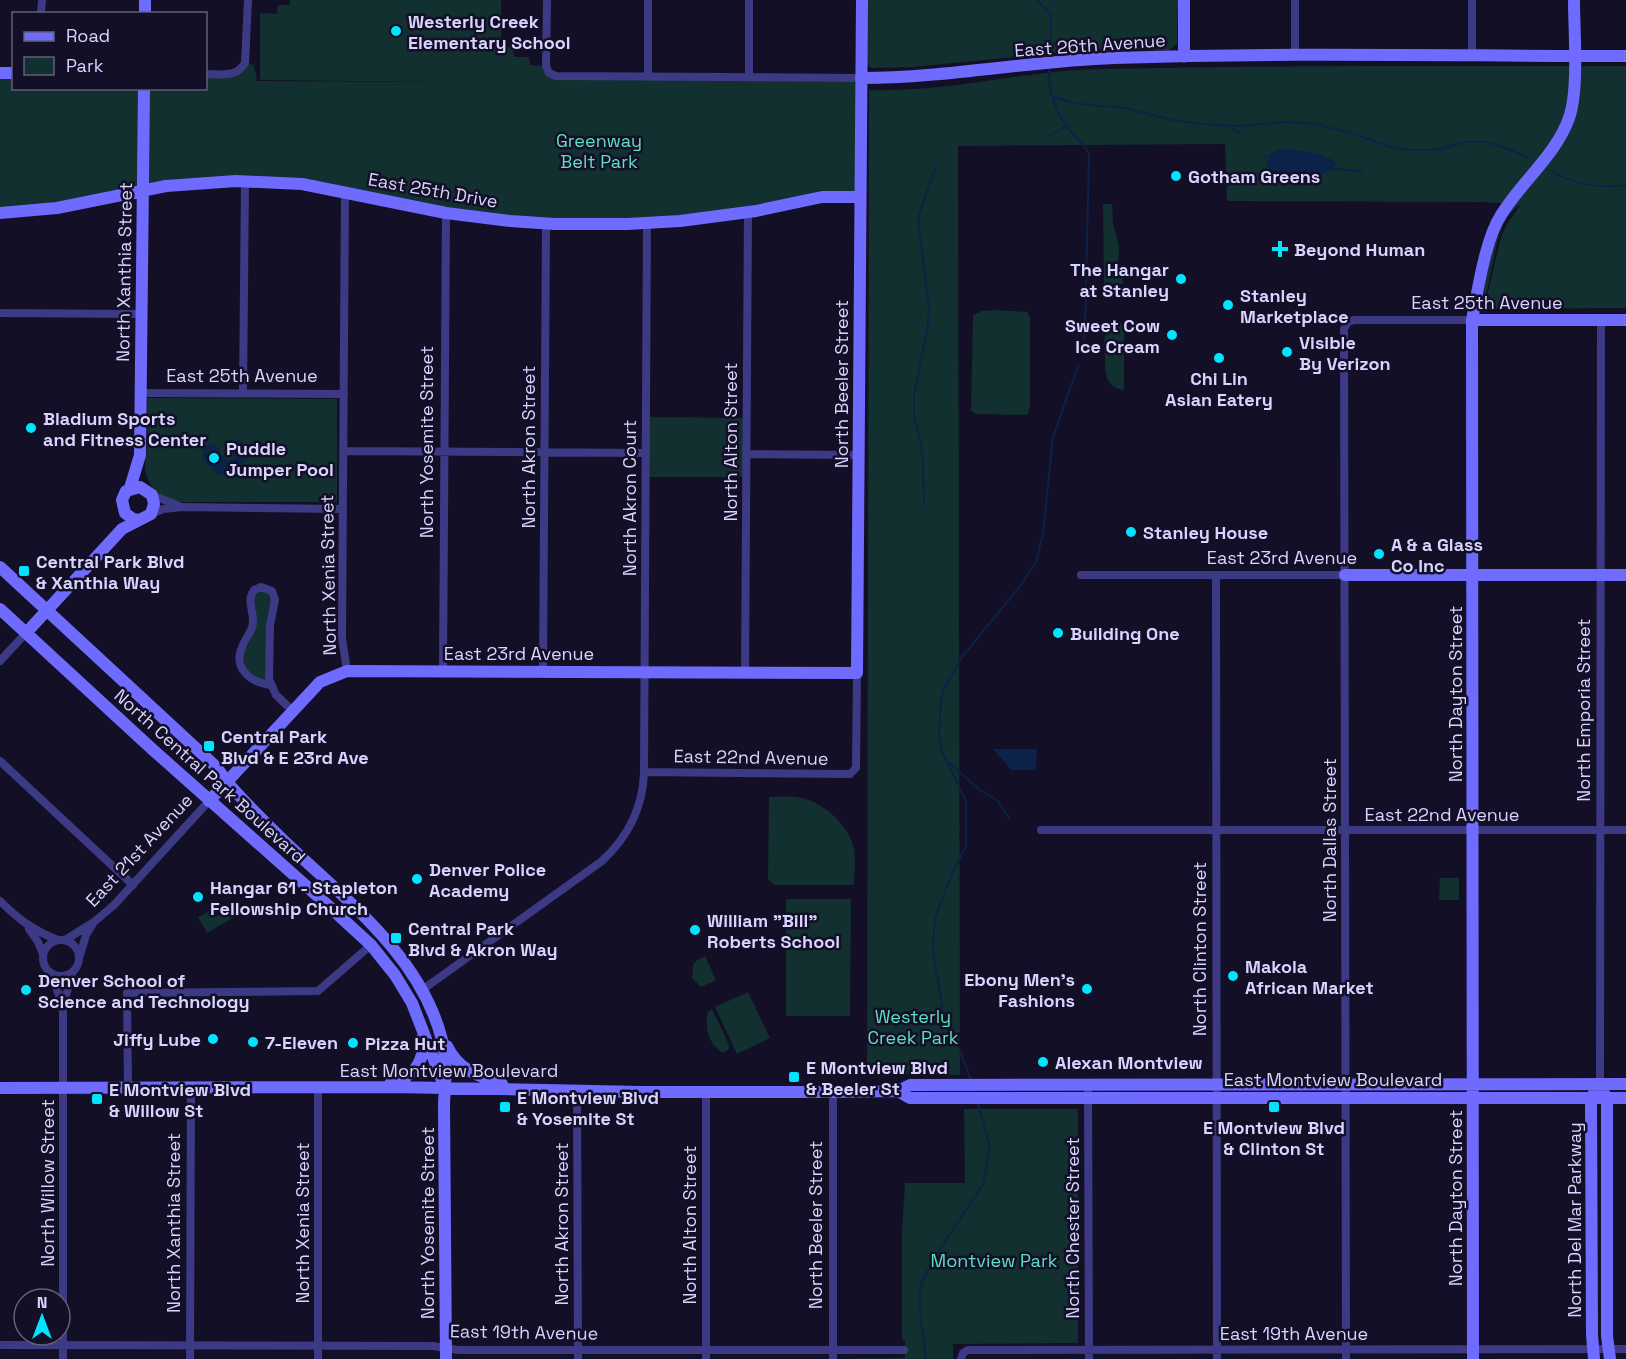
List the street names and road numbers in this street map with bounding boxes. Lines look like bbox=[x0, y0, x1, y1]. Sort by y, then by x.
street label: East 26th Avenue bbox=[1014, 28, 1166, 62]
street label: East 25th Drive bbox=[366, 167, 500, 213]
street label: North Xanthia Street bbox=[111, 182, 137, 362]
street label: East 25th Avenue bbox=[1411, 291, 1563, 314]
street label: North Beeler Street bbox=[830, 300, 853, 468]
street label: North Yosemite Street bbox=[415, 346, 438, 538]
street label: North Alton Street bbox=[719, 362, 742, 522]
street label: East 25th Avenue bbox=[166, 364, 318, 387]
street label: North Akron Street bbox=[517, 366, 540, 528]
street label: North Akron Court bbox=[618, 420, 641, 576]
street label: North Xenia Street bbox=[315, 494, 341, 656]
street label: East 23rd Avenue bbox=[1207, 546, 1357, 569]
street label: North Dayton Street bbox=[1444, 606, 1467, 782]
street label: North Emporia Street bbox=[1572, 618, 1595, 802]
street label: East 23rd Avenue bbox=[444, 642, 594, 665]
street label: North Central Park Boulevard bbox=[110, 684, 310, 868]
street label: East 22nd Avenue bbox=[673, 744, 829, 770]
street label: North Dallas Street bbox=[1318, 758, 1341, 922]
street label: East 21st Avenue bbox=[81, 789, 197, 911]
street label: East 22nd Avenue bbox=[1365, 803, 1519, 826]
street label: North Clinton Street bbox=[1188, 862, 1211, 1036]
street label: East Montview Boulevard bbox=[340, 1059, 558, 1082]
street label: East Montview Boulevard bbox=[1224, 1068, 1442, 1091]
street label: North Willow Street bbox=[36, 1099, 59, 1267]
street label: North Dayton Street bbox=[1444, 1110, 1467, 1286]
street label: North Del Mar Parkway bbox=[1563, 1122, 1586, 1318]
street label: North Yosemite Street bbox=[416, 1127, 439, 1319]
street label: North Xanthia Street bbox=[162, 1133, 185, 1313]
street label: North Chester Street bbox=[1061, 1137, 1084, 1319]
street label: North Beeler Street bbox=[804, 1141, 827, 1309]
street label: North Xenia Street bbox=[291, 1142, 314, 1304]
street label: North Akron Street bbox=[550, 1143, 573, 1305]
street label: North Alton Street bbox=[678, 1145, 701, 1305]
street label: East 19th Avenue bbox=[450, 1319, 598, 1345]
street label: East 19th Avenue bbox=[1220, 1322, 1368, 1345]

